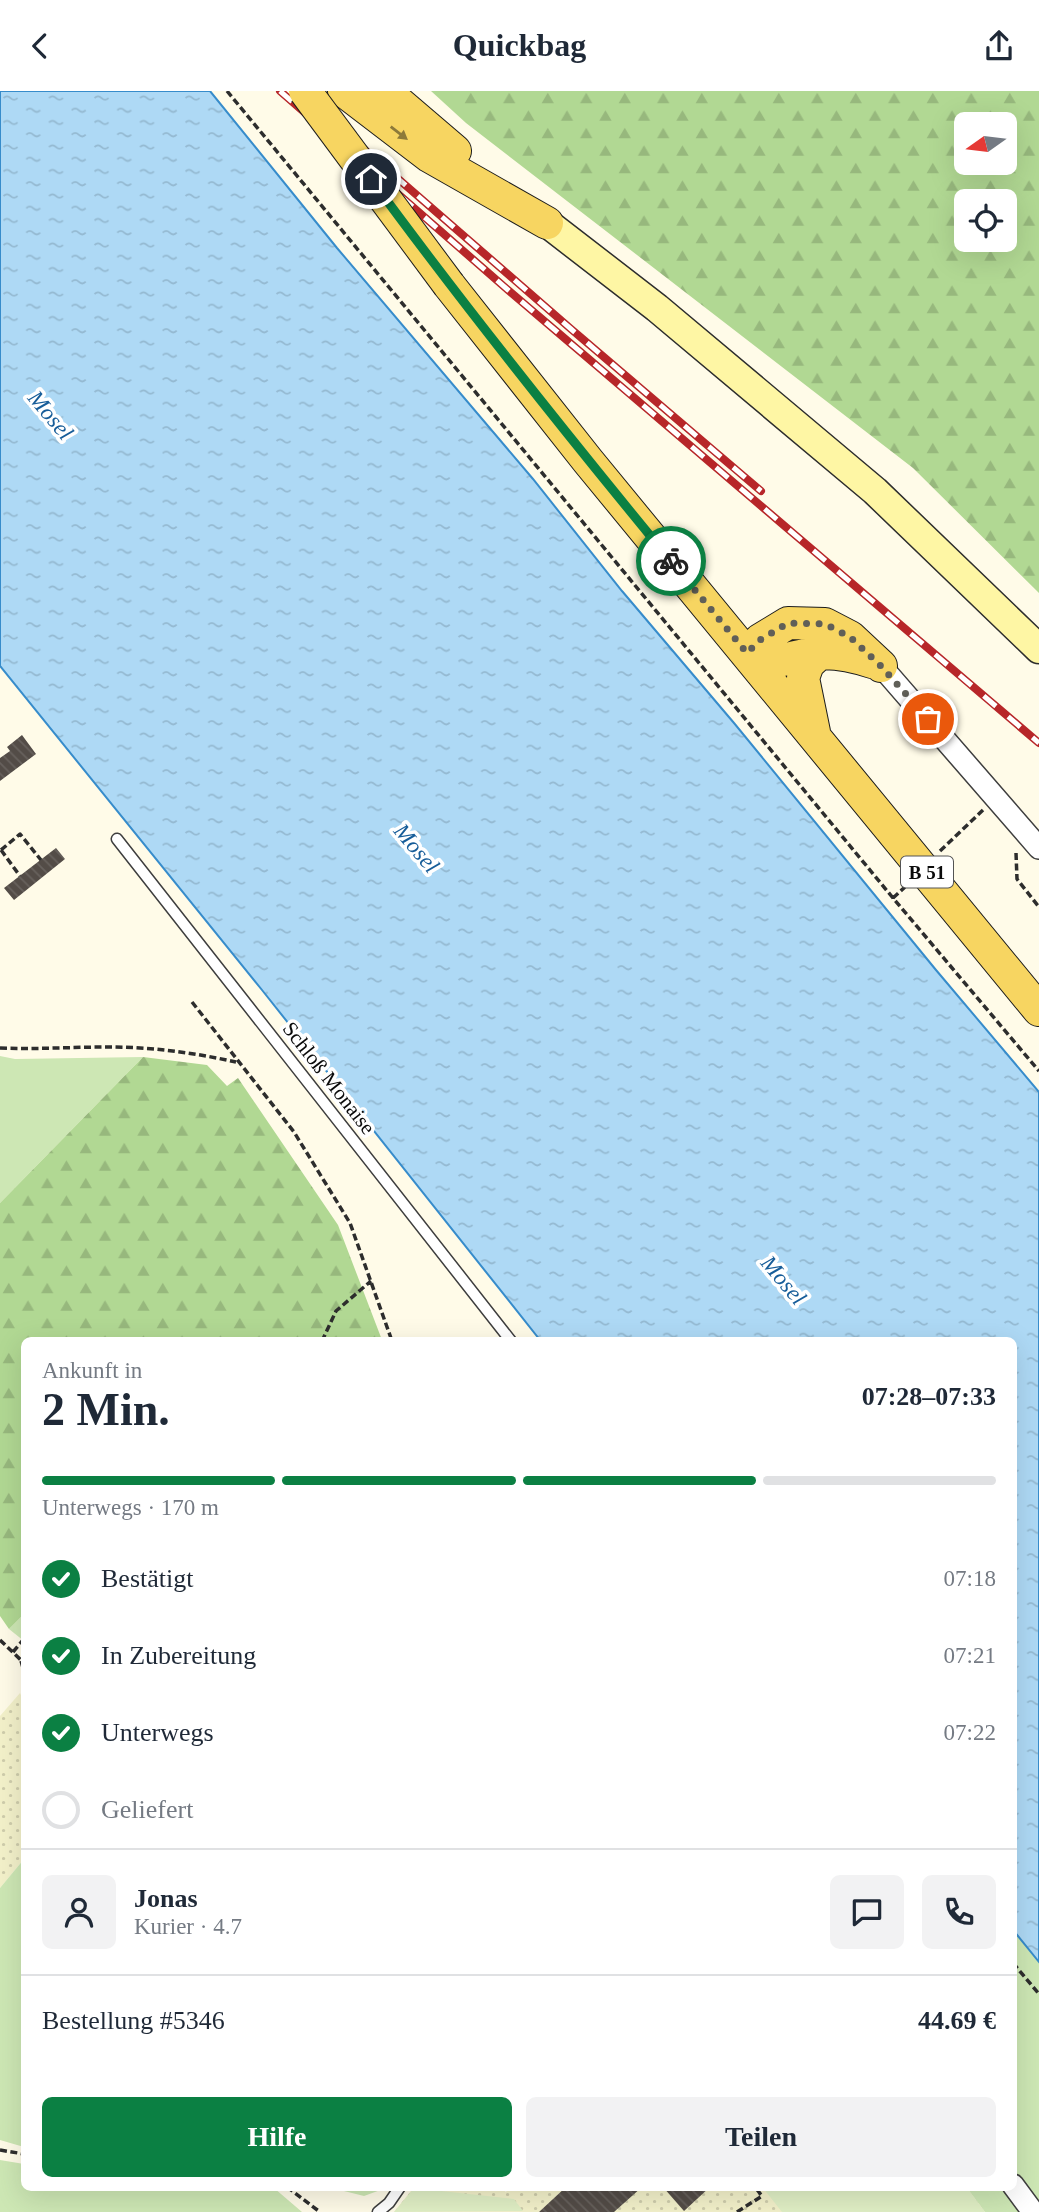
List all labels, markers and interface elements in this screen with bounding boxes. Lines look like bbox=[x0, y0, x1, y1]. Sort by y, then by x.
icon: back bbox=[21, 27, 59, 65]
text: Quickbag bbox=[453, 27, 586, 63]
icon: share bbox=[980, 27, 1018, 65]
north arrow bbox=[954, 112, 1017, 175]
map controls bbox=[954, 112, 1017, 252]
one-way arrow bbox=[389, 125, 407, 140]
pin bbox=[341, 149, 401, 209]
icon: home bbox=[352, 160, 390, 198]
button: locate bbox=[954, 189, 1017, 252]
water label: Mosel bbox=[22, 385, 78, 445]
courier bbox=[636, 526, 706, 596]
icon: bike bbox=[652, 542, 690, 580]
pin bbox=[898, 689, 958, 749]
icon: bag bbox=[909, 700, 947, 738]
water label: Mosel bbox=[388, 818, 444, 878]
road number: B 51 bbox=[901, 857, 953, 887]
street label: Schloß Monaise bbox=[278, 1017, 380, 1139]
water label: Mosel bbox=[755, 1250, 811, 1310]
text: Ankunft in bbox=[42, 1358, 142, 1383]
text: 07:28–07:33 bbox=[862, 1382, 996, 1411]
text: 2 Min. bbox=[42, 1384, 170, 1435]
text: Unterwegs · 170 m bbox=[42, 1495, 219, 1520]
icon: check bbox=[42, 1560, 80, 1598]
text: Bestätigt bbox=[101, 1564, 193, 1593]
text: 07:18 bbox=[944, 1566, 996, 1591]
icon: check bbox=[42, 1637, 80, 1675]
text: In Zubereitung bbox=[101, 1641, 256, 1670]
text: 07:21 bbox=[944, 1643, 996, 1668]
icon: check bbox=[42, 1714, 80, 1752]
text: Unterwegs bbox=[101, 1718, 214, 1747]
text: 07:22 bbox=[944, 1720, 996, 1745]
text: Geliefert bbox=[101, 1795, 193, 1824]
button: person bbox=[42, 1875, 116, 1949]
button: chat bbox=[830, 1875, 904, 1949]
button: phone bbox=[922, 1875, 996, 1949]
text: Jonas bbox=[134, 1884, 198, 1913]
text: Kurier · 4.7 bbox=[134, 1914, 242, 1939]
text: Bestellung #5346 bbox=[42, 2006, 225, 2035]
text: 44.69 € bbox=[918, 2006, 996, 2035]
button: Hilfe bbox=[42, 2097, 512, 2177]
button: Teilen bbox=[526, 2097, 996, 2177]

